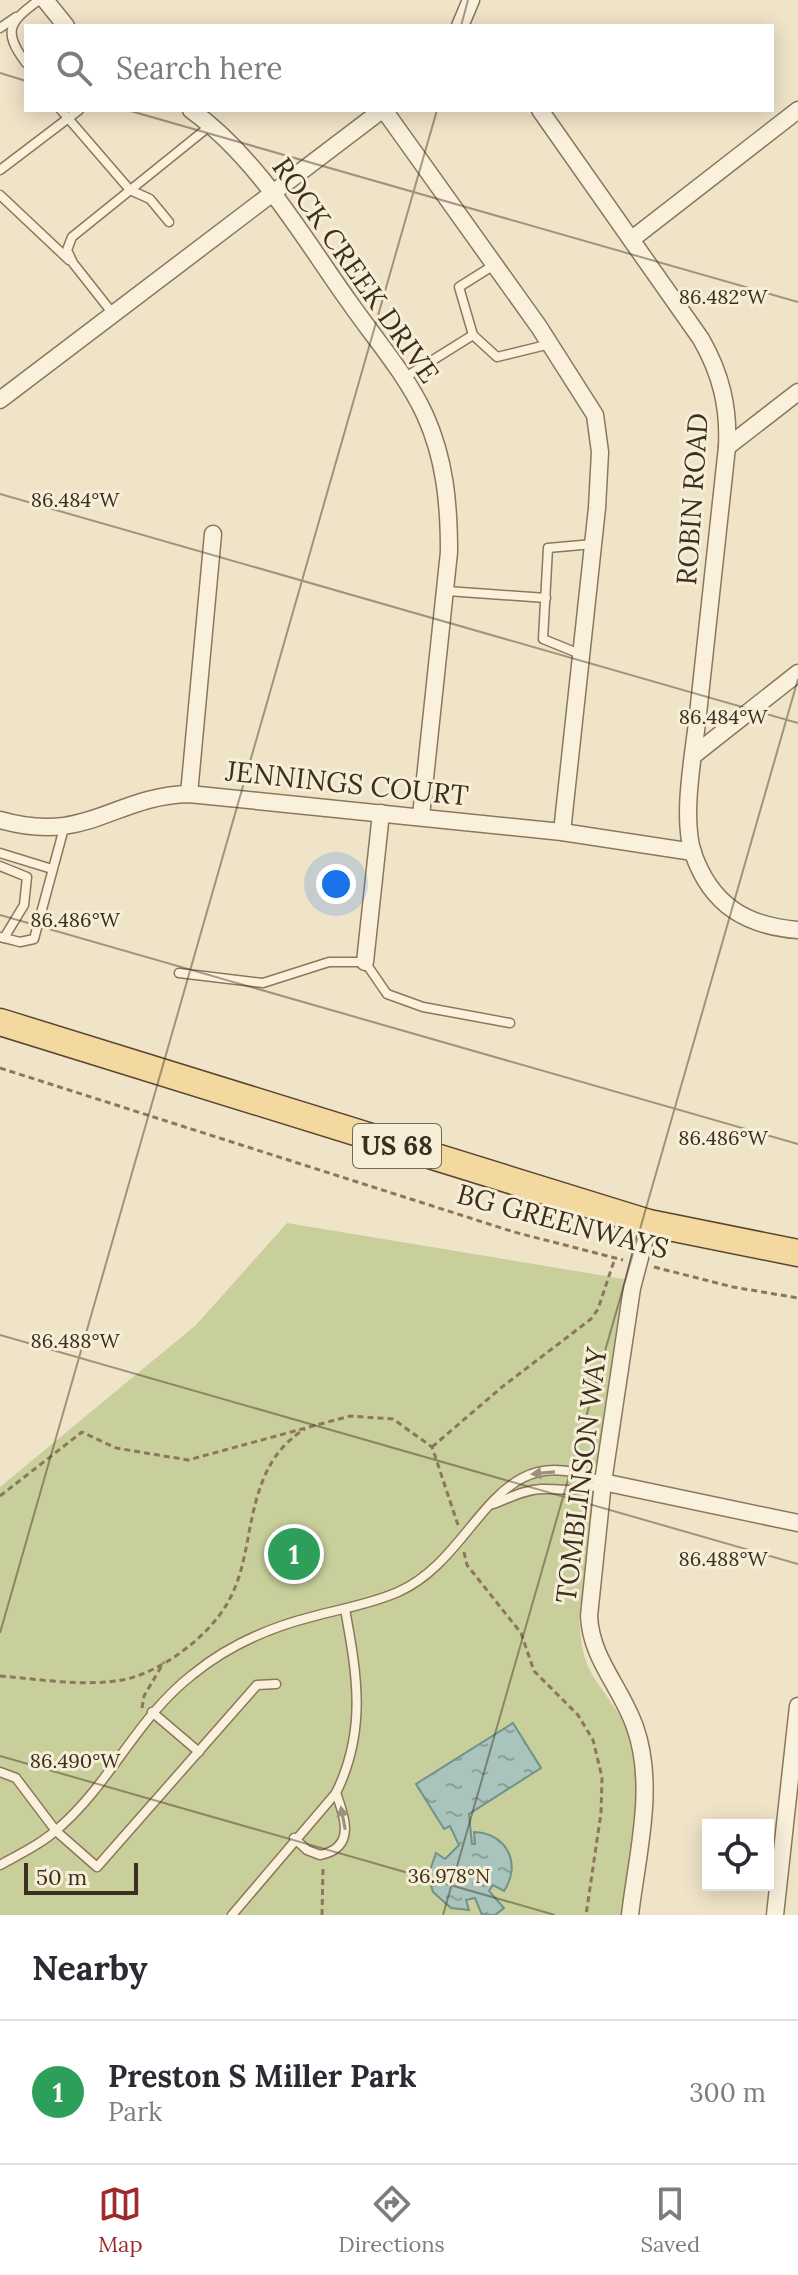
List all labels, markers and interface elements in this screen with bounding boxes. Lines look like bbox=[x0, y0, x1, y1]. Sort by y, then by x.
search box bbox=[24, 24, 774, 112]
icon: search bbox=[52, 46, 96, 90]
text: Search here bbox=[116, 49, 283, 87]
street label: ROCK CREEK DRIVE bbox=[265, 150, 447, 390]
text: 86.482°W bbox=[679, 284, 768, 309]
street label: ROBIN ROAD bbox=[668, 412, 716, 586]
text: 86.484°W bbox=[31, 487, 120, 512]
text: 86.484°W bbox=[679, 704, 768, 729]
street label: JENNINGS COURT bbox=[223, 752, 470, 814]
your location bbox=[316, 864, 356, 904]
text: 86.486°W bbox=[30, 907, 121, 932]
road number: US 68 bbox=[353, 1124, 441, 1168]
text: 86.486°W bbox=[678, 1125, 769, 1150]
street label: BG GREENWAYS bbox=[453, 1175, 673, 1267]
text: 86.488°W bbox=[30, 1328, 121, 1353]
street label: TOMBLINSON WAY bbox=[547, 1344, 615, 1605]
one-way arrow bbox=[530, 1467, 555, 1480]
pin: 1 bbox=[268, 1524, 320, 1584]
text: 86.488°W bbox=[678, 1546, 769, 1571]
text: 86.490°W bbox=[30, 1748, 121, 1773]
one-way arrow bbox=[336, 1806, 349, 1831]
map controls bbox=[702, 1819, 774, 1891]
button: locate bbox=[702, 1819, 774, 1891]
scale bar bbox=[24, 1859, 138, 1895]
text: 50 m bbox=[36, 1863, 87, 1891]
text: 36.978°N bbox=[408, 1863, 490, 1888]
text: Nearby bbox=[32, 1946, 148, 1989]
text: Preston S Miller Park bbox=[108, 2057, 417, 2095]
text: 1 bbox=[53, 2076, 63, 2109]
text: 300 m bbox=[689, 2076, 766, 2109]
text: Park bbox=[108, 2095, 162, 2128]
tab: Map bbox=[98, 2182, 143, 2258]
tab: Directions bbox=[338, 2182, 445, 2258]
tab: Saved bbox=[641, 2182, 700, 2258]

